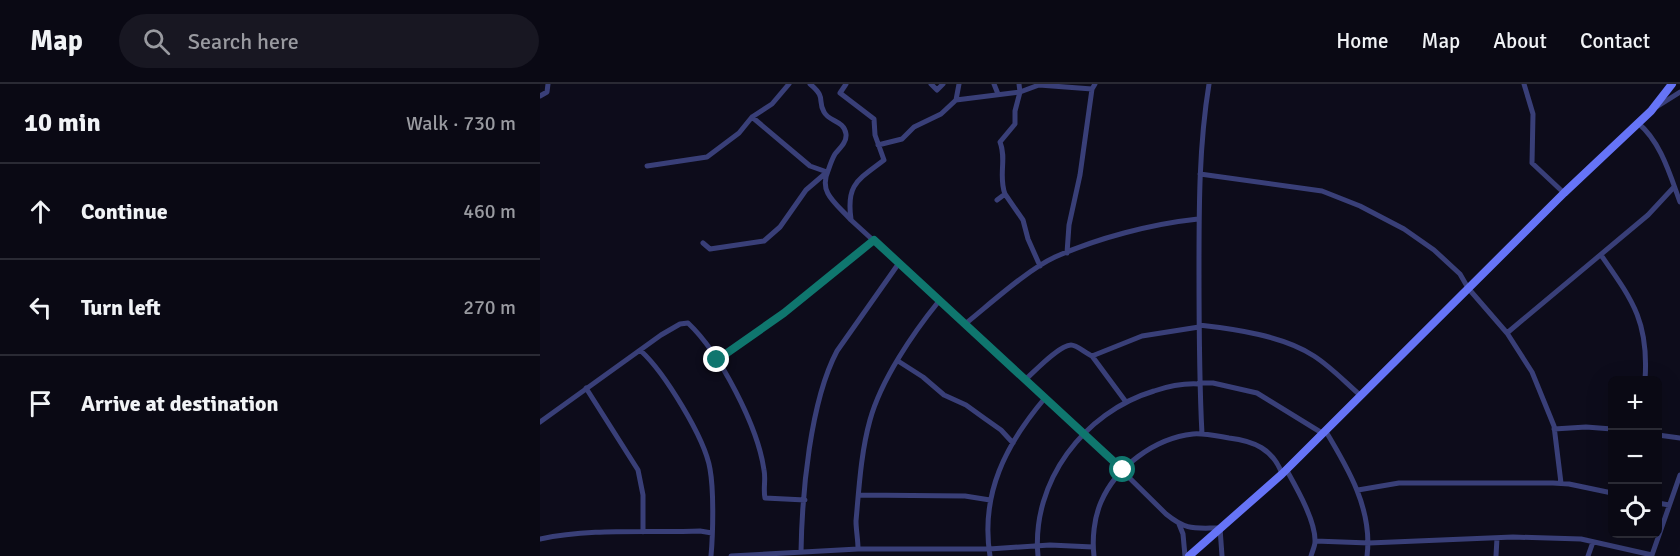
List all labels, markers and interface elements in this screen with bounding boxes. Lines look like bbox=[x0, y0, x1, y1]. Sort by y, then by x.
search box bbox=[119, 14, 539, 68]
text: Map bbox=[30, 24, 83, 58]
icon: search bbox=[140, 25, 173, 58]
text: Search here bbox=[188, 28, 299, 55]
text: Home bbox=[1336, 28, 1389, 54]
text: Map bbox=[1422, 28, 1460, 54]
text: About bbox=[1493, 28, 1547, 54]
text: Contact bbox=[1580, 28, 1650, 54]
text: 10 min bbox=[24, 107, 101, 139]
text: Walk · 730 m bbox=[406, 111, 516, 136]
icon: ahead bbox=[24, 195, 57, 228]
text: Continue bbox=[81, 198, 168, 225]
text: 460 m bbox=[463, 199, 516, 224]
icon: left bbox=[24, 291, 57, 324]
text: Turn left bbox=[81, 294, 161, 321]
text: 270 m bbox=[463, 295, 516, 320]
route end bbox=[703, 346, 729, 372]
map controls bbox=[1608, 376, 1662, 538]
button: + bbox=[1608, 376, 1662, 430]
icon: arrive bbox=[24, 387, 57, 420]
text: Arrive at destination bbox=[81, 390, 278, 417]
button: − bbox=[1608, 430, 1662, 484]
route start bbox=[1109, 456, 1135, 482]
button: locate bbox=[1608, 484, 1662, 538]

